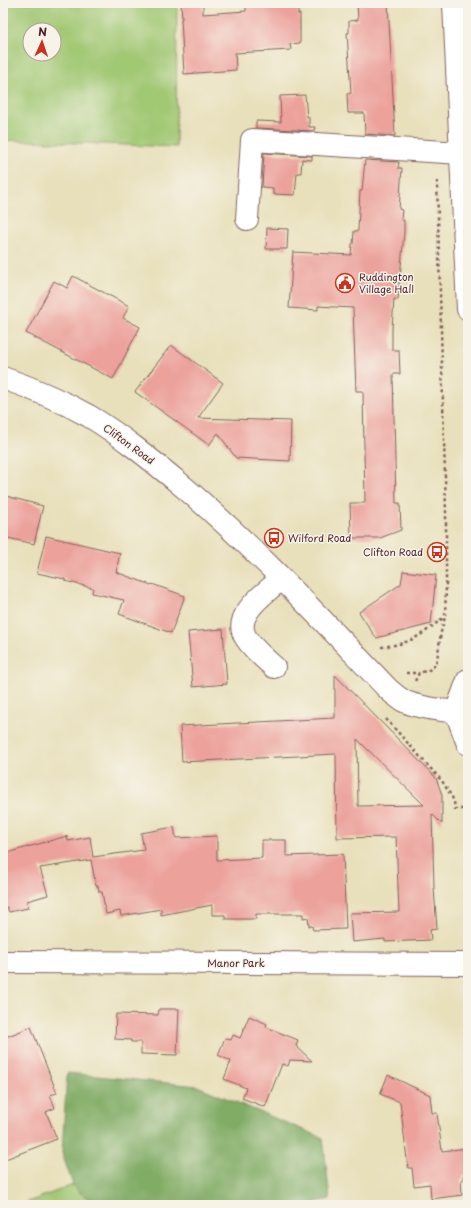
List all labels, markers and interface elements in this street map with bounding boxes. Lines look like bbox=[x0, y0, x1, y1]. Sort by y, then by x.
north arrow bbox=[22, 22, 62, 62]
text: N bbox=[38, 23, 48, 40]
place label: Ruddington Village Hall bbox=[359, 269, 414, 296]
public building icon: Ruddington Village Hall bbox=[334, 272, 356, 294]
street label: Clifton Road bbox=[101, 420, 158, 467]
bus stop icon: Wilford Road bbox=[263, 527, 285, 549]
place label: Wilford Road bbox=[288, 530, 351, 545]
bus stop icon: Clifton Road bbox=[426, 541, 448, 563]
place label: Clifton Road bbox=[363, 544, 423, 559]
street label: Manor Park bbox=[207, 955, 265, 970]

